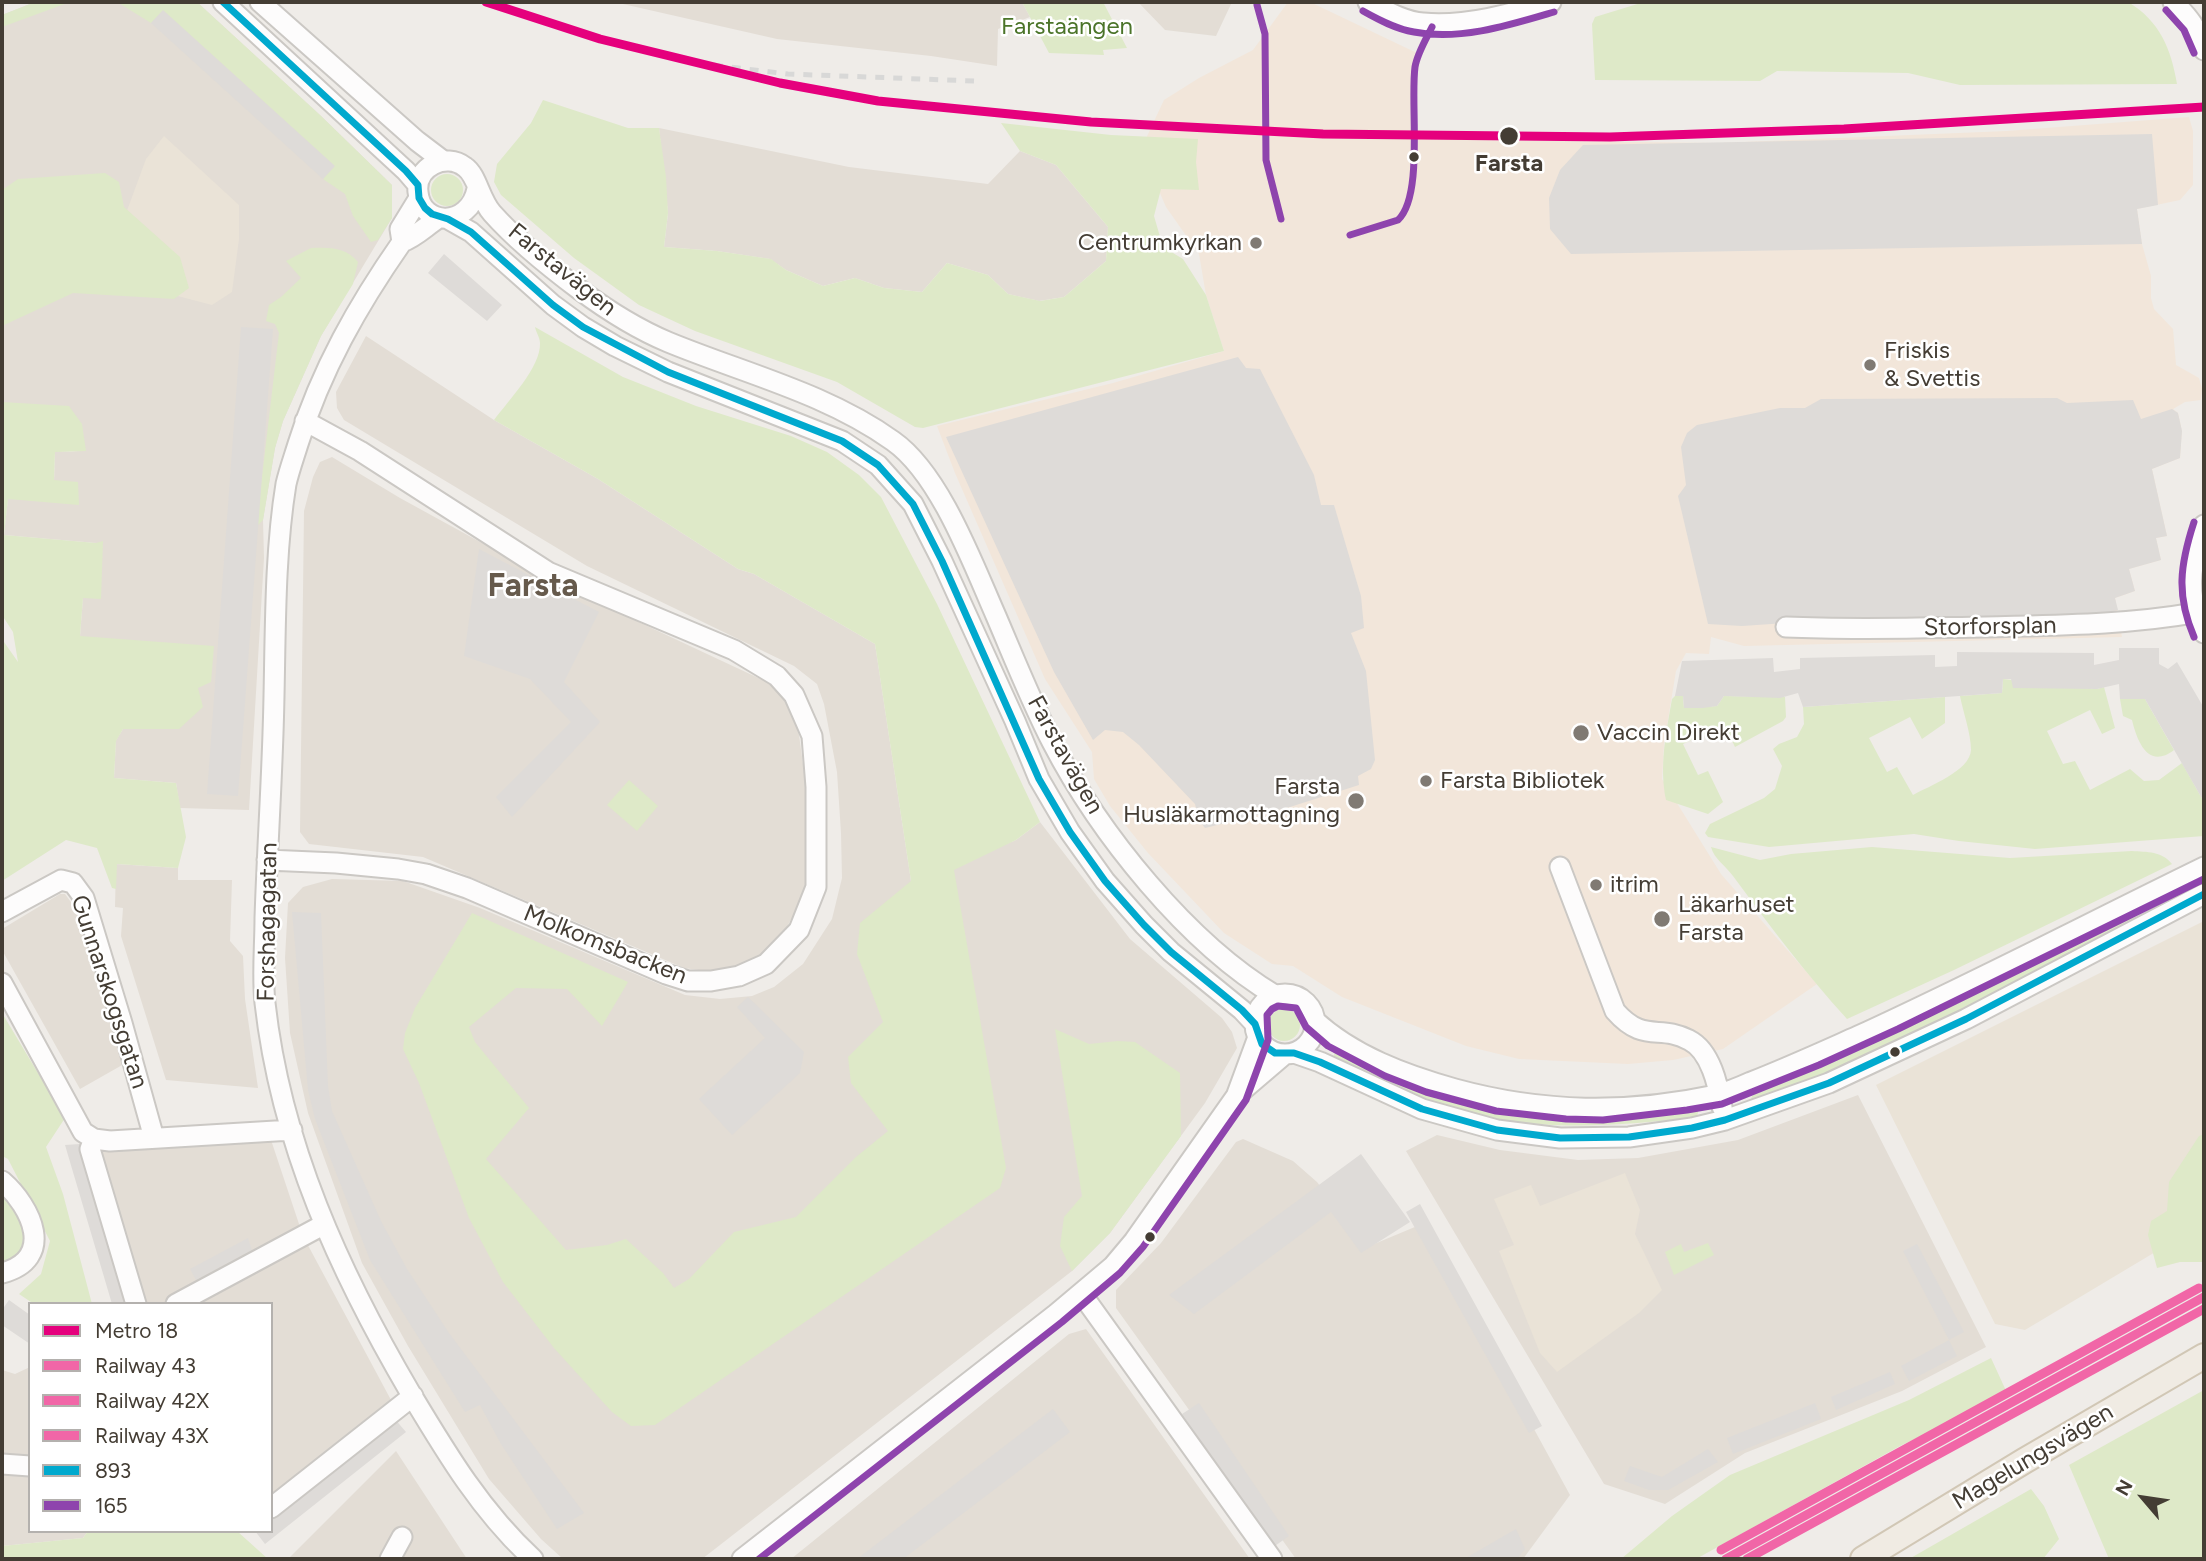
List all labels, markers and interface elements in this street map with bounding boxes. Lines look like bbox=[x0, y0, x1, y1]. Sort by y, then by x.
park label: Farstaängen bbox=[1001, 13, 1133, 41]
marker: Farsta bbox=[1498, 125, 1520, 147]
unlabelled marker bbox=[1407, 150, 1421, 164]
place label: Farsta bbox=[1475, 150, 1543, 178]
street label: Farstavägen bbox=[502, 218, 622, 322]
place label: Centrumkyrkan bbox=[1078, 229, 1242, 257]
marker: Centrumkyrkan bbox=[1248, 235, 1264, 251]
place label: Friskis & Svettis bbox=[1884, 337, 1980, 393]
marker: Friskis & Svettis bbox=[1862, 357, 1878, 373]
district label: Farsta bbox=[487, 568, 579, 606]
street label: Storforsplan bbox=[1923, 611, 2057, 643]
street label: Farstavägen bbox=[1021, 691, 1109, 819]
place label: Vaccin Direkt bbox=[1597, 719, 1740, 747]
marker: Vaccin Direkt bbox=[1571, 723, 1591, 743]
place label: Farsta Bibliotek bbox=[1440, 767, 1604, 795]
place label: Farsta Husläkarmottagning bbox=[1123, 773, 1340, 829]
marker: Farsta Bibliotek bbox=[1418, 773, 1434, 789]
marker: Farsta Husläkarmottagning bbox=[1346, 791, 1366, 811]
street label: Forshagagatan bbox=[252, 842, 284, 1002]
place label: itrim bbox=[1610, 871, 1659, 899]
marker: itrim bbox=[1588, 877, 1604, 893]
place label: Läkarhuset Farsta bbox=[1678, 891, 1795, 947]
street label: Gunnarskogsgatan bbox=[64, 892, 154, 1092]
street label: Molkomsbacken bbox=[519, 899, 691, 991]
marker: Läkarhuset Farsta bbox=[1652, 909, 1672, 929]
unlabelled marker bbox=[1888, 1045, 1902, 1059]
unlabelled marker bbox=[1143, 1230, 1157, 1244]
legend bbox=[28, 1302, 273, 1533]
text: Metro 18 bbox=[95, 1318, 178, 1343]
text: Railway 43 bbox=[95, 1353, 196, 1378]
text: Railway 42X bbox=[95, 1388, 209, 1413]
street label: Magelungsvägen bbox=[1947, 1398, 2119, 1516]
text: Railway 43X bbox=[95, 1423, 209, 1448]
text: 893 bbox=[95, 1458, 131, 1483]
north arrow bbox=[2108, 1463, 2178, 1533]
text: N bbox=[2111, 1476, 2138, 1500]
text: 165 bbox=[95, 1493, 128, 1518]

